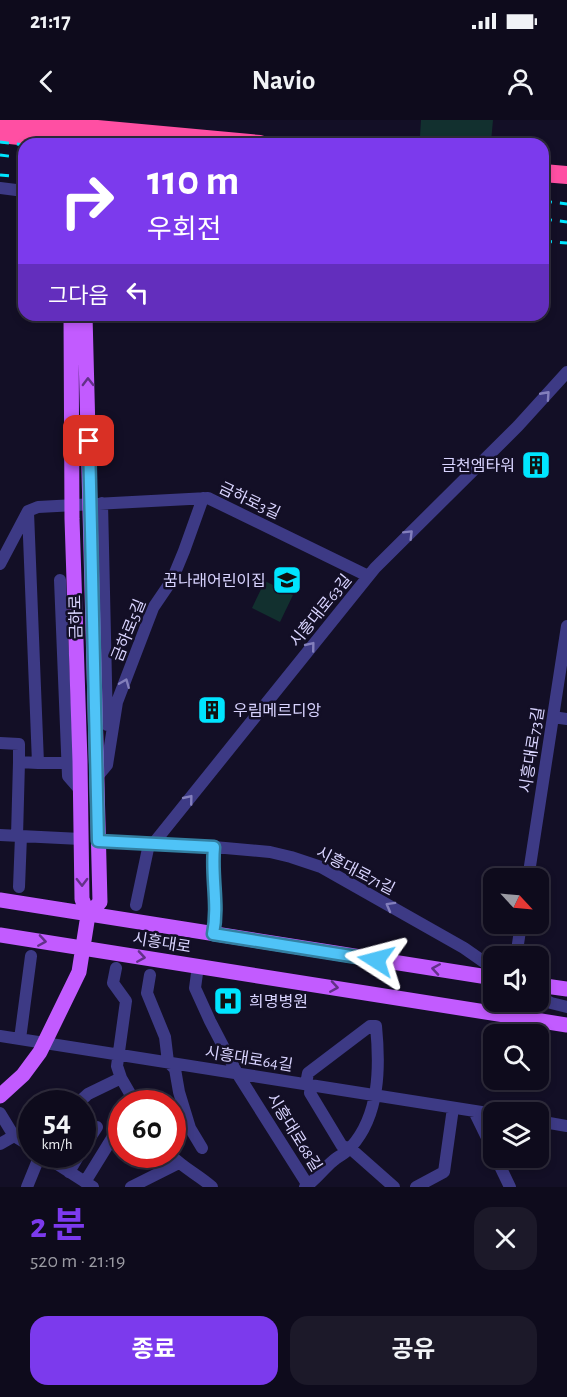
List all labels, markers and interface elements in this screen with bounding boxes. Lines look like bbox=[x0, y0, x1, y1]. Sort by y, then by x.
text: 21:17 bbox=[30, 10, 71, 32]
icon: back bbox=[30, 65, 63, 98]
icon: person bbox=[504, 65, 537, 98]
text: Navio bbox=[252, 67, 315, 94]
text: 110 m bbox=[147, 160, 239, 202]
icon: right bbox=[48, 162, 126, 240]
text: 우회전 bbox=[147, 216, 222, 243]
icon: left bbox=[121, 276, 154, 309]
text: 그다음 bbox=[48, 285, 109, 307]
one-way arrow bbox=[82, 378, 94, 387]
one-way arrow bbox=[539, 392, 550, 402]
pin bbox=[63, 415, 114, 466]
icon: arrive bbox=[72, 424, 105, 457]
building icon: 금천엠타워 bbox=[520, 449, 552, 481]
place label: 금천엠타워 bbox=[441, 457, 515, 474]
street label: 금하로3길 bbox=[217, 480, 283, 522]
one-way arrow bbox=[403, 530, 413, 541]
school or university icon: 꿈나래어린이집 bbox=[271, 564, 303, 596]
street label: 시흥대로63길 bbox=[287, 572, 355, 650]
place label: 꿈나래어린이집 bbox=[163, 573, 266, 589]
street label: 금하로 bbox=[68, 594, 84, 639]
street label: 금하로5길 bbox=[109, 597, 149, 664]
one-way arrow bbox=[304, 642, 315, 653]
one-way arrow bbox=[118, 678, 130, 689]
building icon: 우림메르디앙 bbox=[196, 694, 228, 726]
place label: 우림메르디앙 bbox=[233, 703, 322, 719]
street label: 시흥대로73길 bbox=[517, 706, 547, 794]
one-way arrow bbox=[182, 794, 193, 805]
street label: 시흥대로71길 bbox=[314, 844, 397, 897]
north arrow bbox=[483, 868, 549, 934]
map controls bbox=[483, 868, 549, 1168]
one-way arrow bbox=[76, 878, 88, 887]
one-way arrow bbox=[385, 902, 396, 913]
position arrow bbox=[344, 928, 408, 992]
street label: 시흥대로 bbox=[132, 930, 192, 956]
one-way arrow bbox=[37, 935, 46, 947]
button: sound bbox=[483, 946, 549, 1012]
one-way arrow bbox=[136, 950, 146, 962]
one-way arrow bbox=[431, 963, 441, 976]
one-way arrow bbox=[329, 981, 338, 993]
hospital icon: 희명병원 bbox=[212, 985, 244, 1017]
place label: 희명병원 bbox=[249, 994, 308, 1010]
button: search bbox=[483, 1024, 549, 1090]
street label: 시흥대로64길 bbox=[204, 1044, 294, 1074]
speed limit sign: 60 bbox=[108, 1090, 186, 1168]
street label: 시흥대로68길 bbox=[264, 1091, 324, 1174]
button: layers bbox=[483, 1102, 549, 1168]
text: 54 bbox=[43, 1107, 71, 1137]
text: km/h bbox=[42, 1137, 72, 1152]
button: close bbox=[474, 1207, 537, 1270]
text: 2 분 bbox=[30, 1208, 86, 1244]
text: 520 m · 21:19 bbox=[30, 1251, 125, 1271]
button: 종료 bbox=[30, 1316, 278, 1385]
button: 공유 bbox=[290, 1316, 537, 1385]

